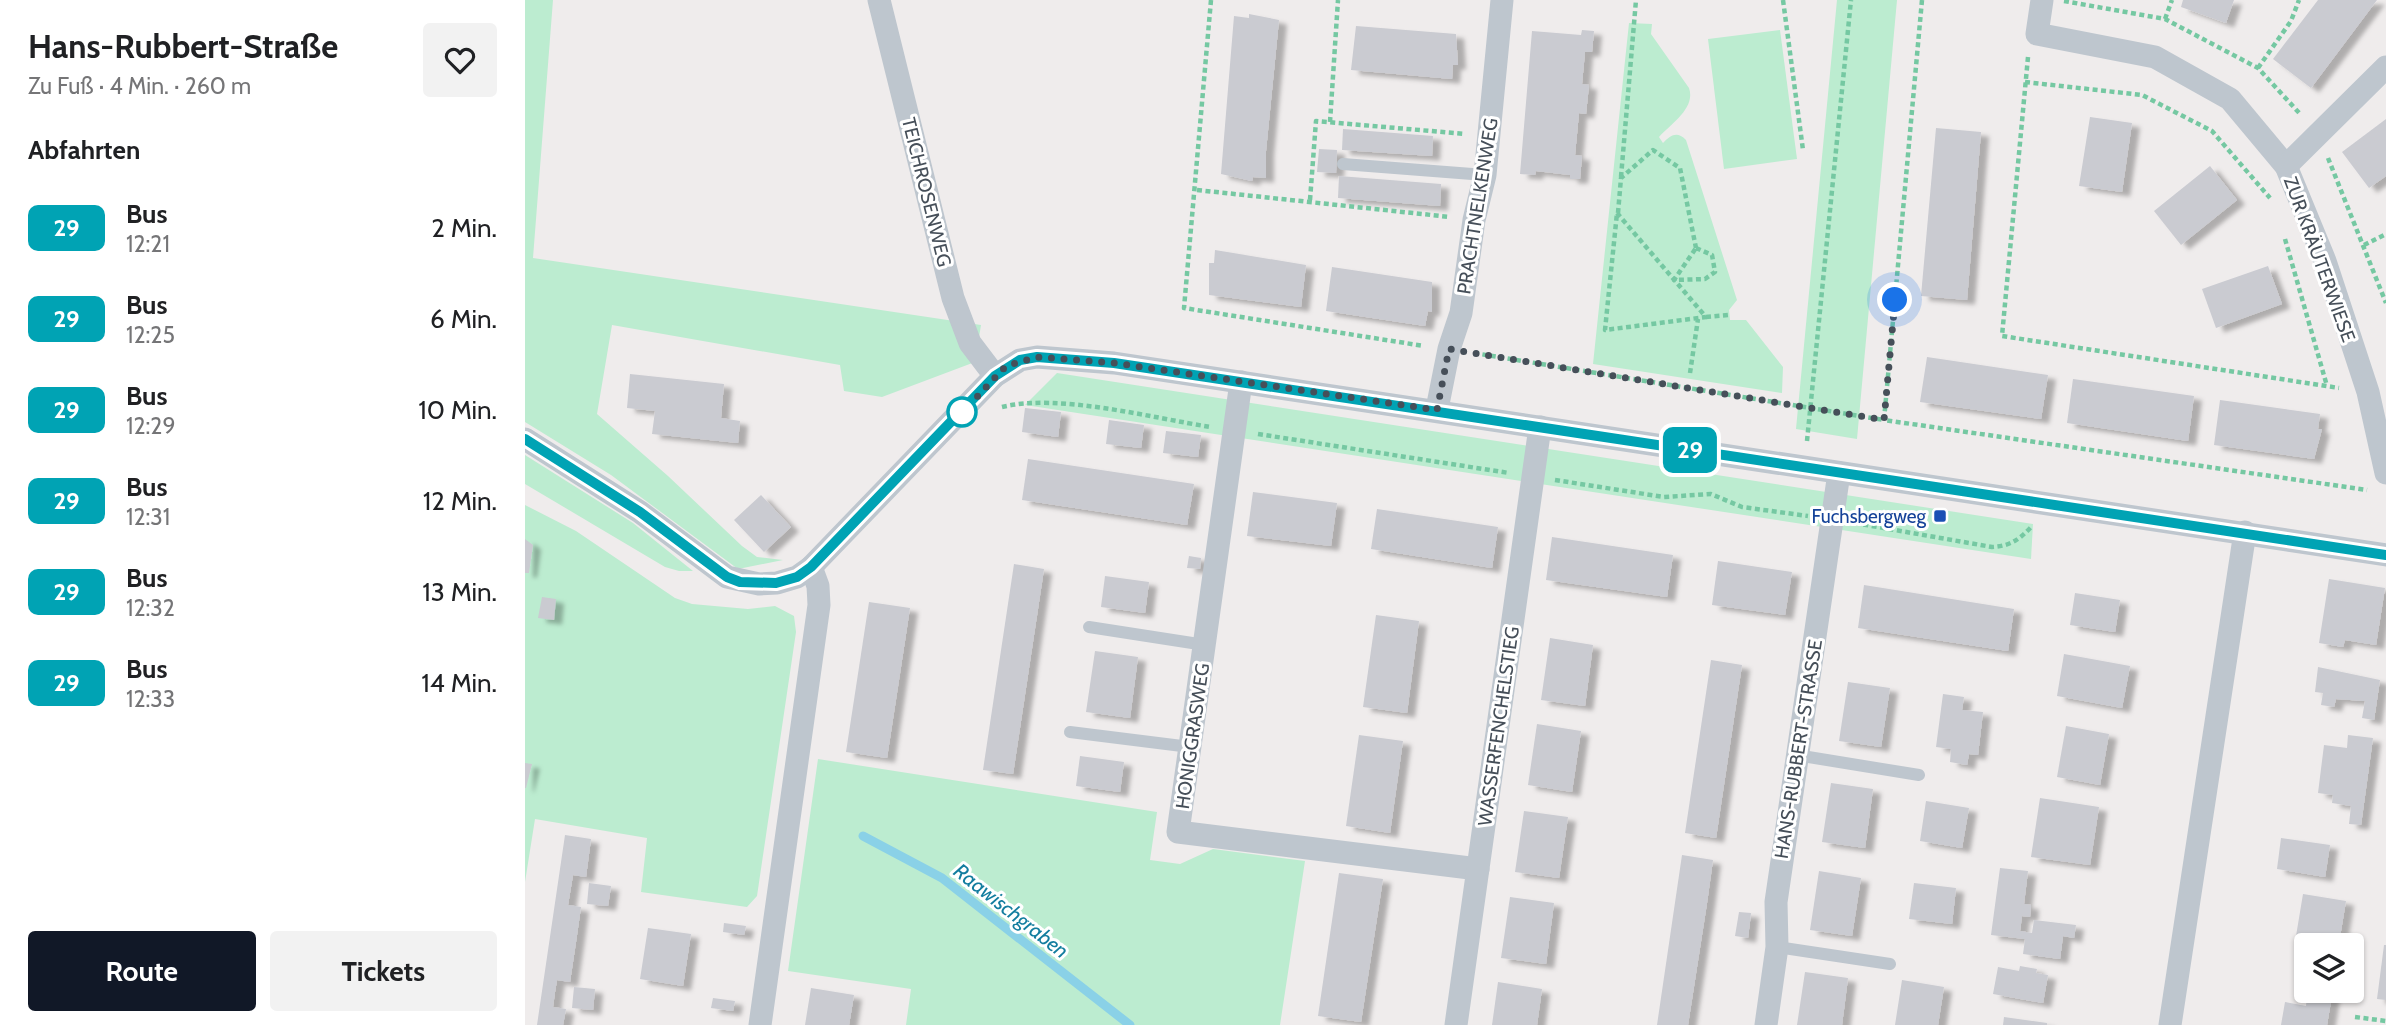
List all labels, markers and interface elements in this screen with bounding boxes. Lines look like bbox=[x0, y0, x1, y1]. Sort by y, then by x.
button: heart bbox=[423, 23, 497, 97]
text: Hans-Rubbert-Straße bbox=[28, 26, 338, 66]
text: Zu Fuß · 4 Min. · 260 m bbox=[28, 72, 251, 100]
street label: TEICHROSENWEG bbox=[897, 115, 956, 269]
street label: PRACHTNELKENWEG bbox=[1452, 116, 1503, 296]
text: Abfahrten bbox=[28, 134, 140, 166]
street label: ZUR KRÄUTERWIESE bbox=[2279, 173, 2360, 345]
text: Bus bbox=[126, 198, 167, 230]
text: 2 Min. bbox=[431, 212, 497, 244]
text: 29 bbox=[53, 213, 80, 242]
text: 12:21 bbox=[126, 230, 170, 258]
your location bbox=[1877, 282, 1912, 317]
text: Bus bbox=[126, 289, 167, 321]
text: 6 Min. bbox=[430, 303, 497, 335]
text: 29 bbox=[53, 304, 80, 333]
text: 12:25 bbox=[126, 321, 175, 349]
text: Bus bbox=[126, 380, 167, 412]
text: 10 Min. bbox=[418, 394, 497, 426]
text: 29 bbox=[53, 395, 80, 424]
unlabelled marker bbox=[947, 397, 977, 427]
text: 12:29 bbox=[126, 412, 175, 440]
line badge: 29 bbox=[1659, 427, 1721, 473]
text: 29 bbox=[1677, 435, 1703, 464]
text: Bus bbox=[126, 471, 167, 503]
text: 12 Min. bbox=[423, 485, 497, 517]
text: 29 bbox=[53, 486, 80, 515]
text: 12:31 bbox=[126, 503, 170, 531]
place label: Fuchsbergweg bbox=[1812, 505, 1927, 528]
marker: Fuchsbergweg bbox=[1932, 508, 1948, 524]
text: Bus bbox=[126, 562, 167, 594]
text: 13 Min. bbox=[422, 576, 497, 608]
text: 29 bbox=[53, 577, 80, 606]
text: 12:32 bbox=[126, 594, 175, 622]
street label: WASSERFENCHELSTIEG bbox=[1473, 625, 1524, 827]
street label: HANS-RUBBERT-STRASSE bbox=[1770, 638, 1827, 860]
text: Bus bbox=[126, 653, 167, 685]
street label: HONIGGRASWEG bbox=[1171, 662, 1214, 811]
text: 14 Min. bbox=[421, 667, 497, 699]
text: 29 bbox=[53, 668, 80, 697]
text: 12:33 bbox=[126, 685, 175, 713]
water label: Raawischgraben bbox=[949, 858, 1074, 963]
button: Route bbox=[28, 931, 256, 1011]
button: Tickets bbox=[270, 931, 497, 1011]
map controls bbox=[2294, 933, 2364, 1003]
button: layers bbox=[2294, 933, 2364, 1003]

